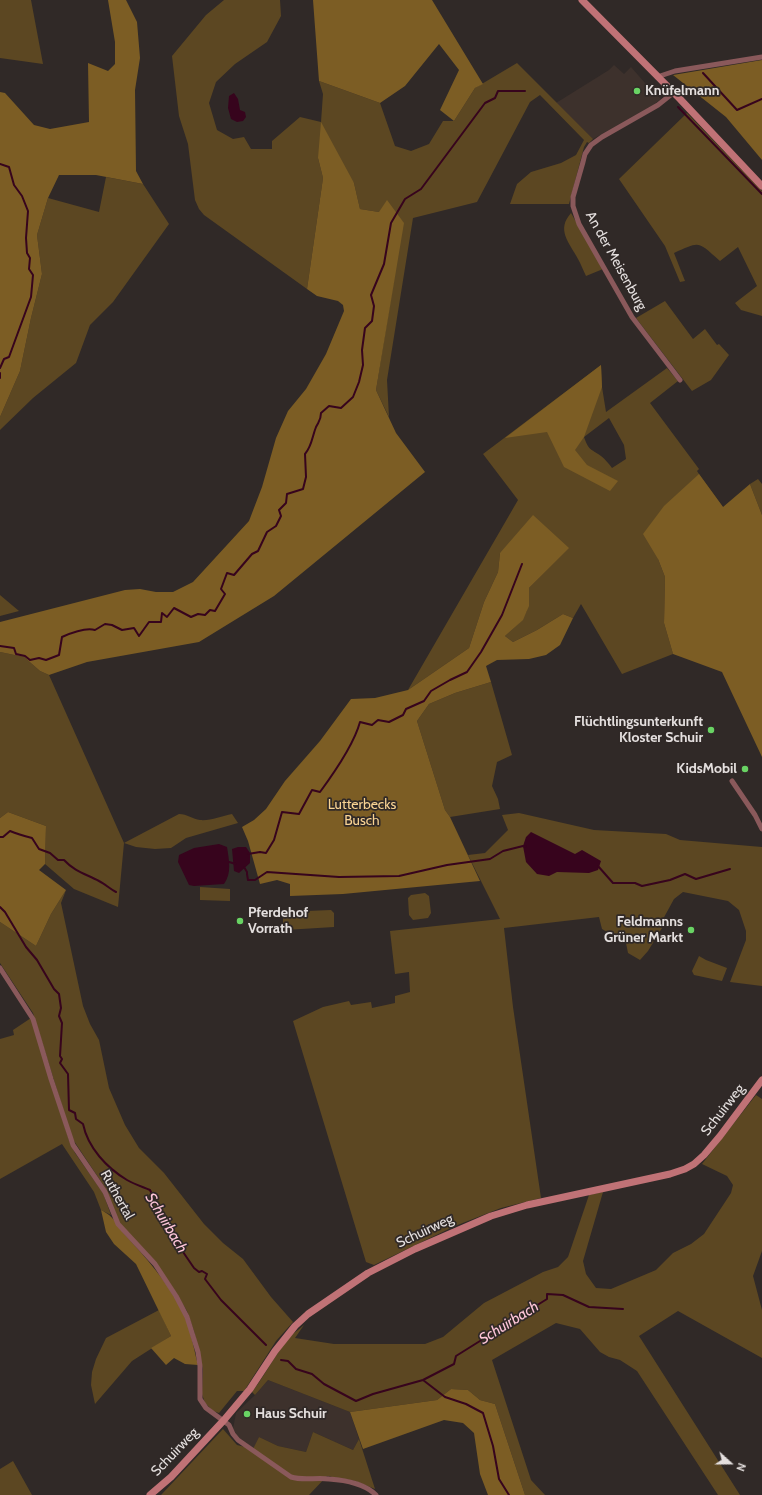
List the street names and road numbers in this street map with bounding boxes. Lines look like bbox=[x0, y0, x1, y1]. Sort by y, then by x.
street label: An der Meisenburg bbox=[582, 209, 650, 313]
street label: Schuirweg bbox=[698, 1081, 748, 1139]
street label: Ruthertal bbox=[97, 1167, 137, 1223]
street label: Schuirweg bbox=[394, 1210, 456, 1252]
street label: Schuirweg bbox=[148, 1424, 202, 1480]

